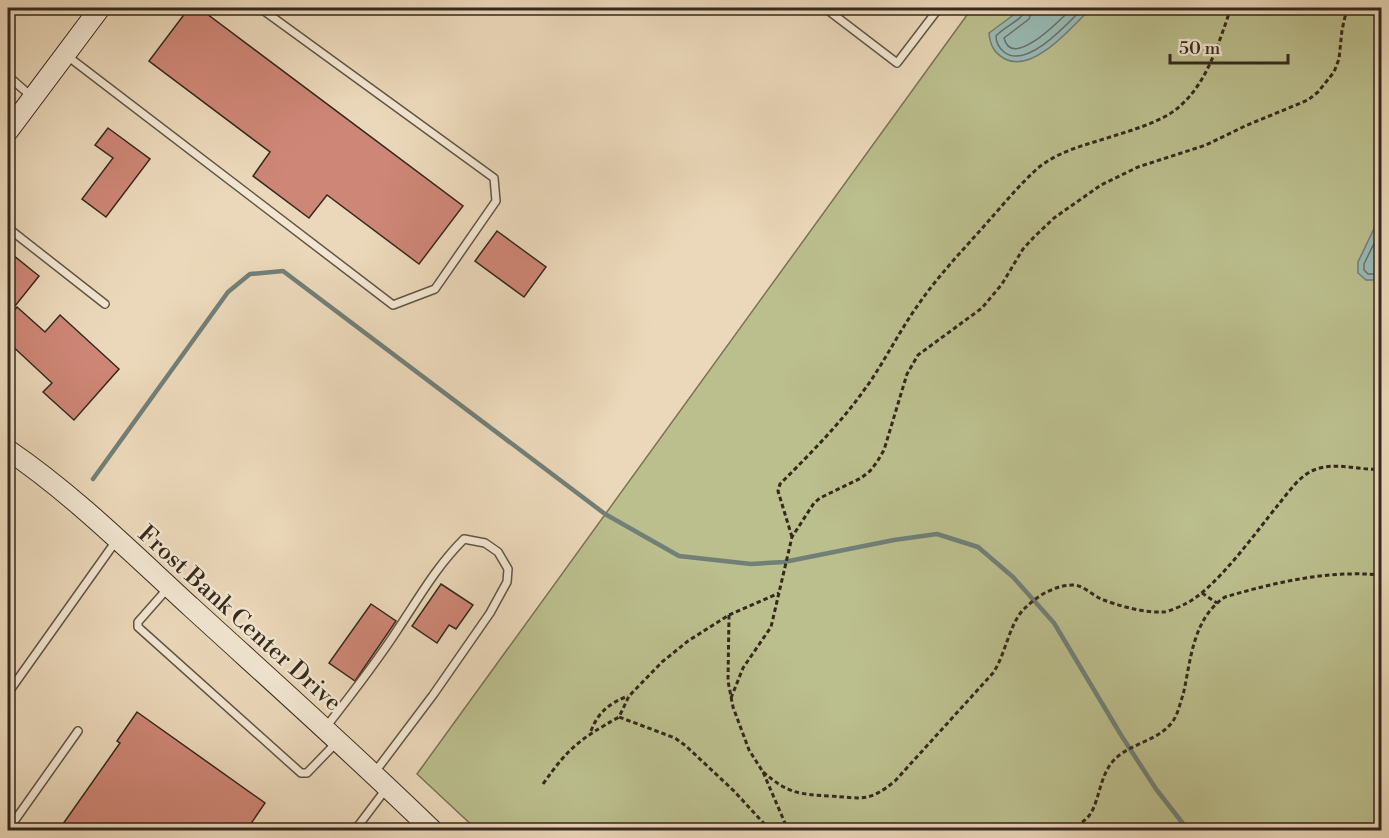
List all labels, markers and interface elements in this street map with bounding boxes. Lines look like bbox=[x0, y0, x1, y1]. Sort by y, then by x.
scale bar bbox=[1170, 27, 1288, 65]
text: 50 m bbox=[1179, 37, 1221, 60]
street label: Frost Bank Center Drive bbox=[131, 519, 347, 718]

